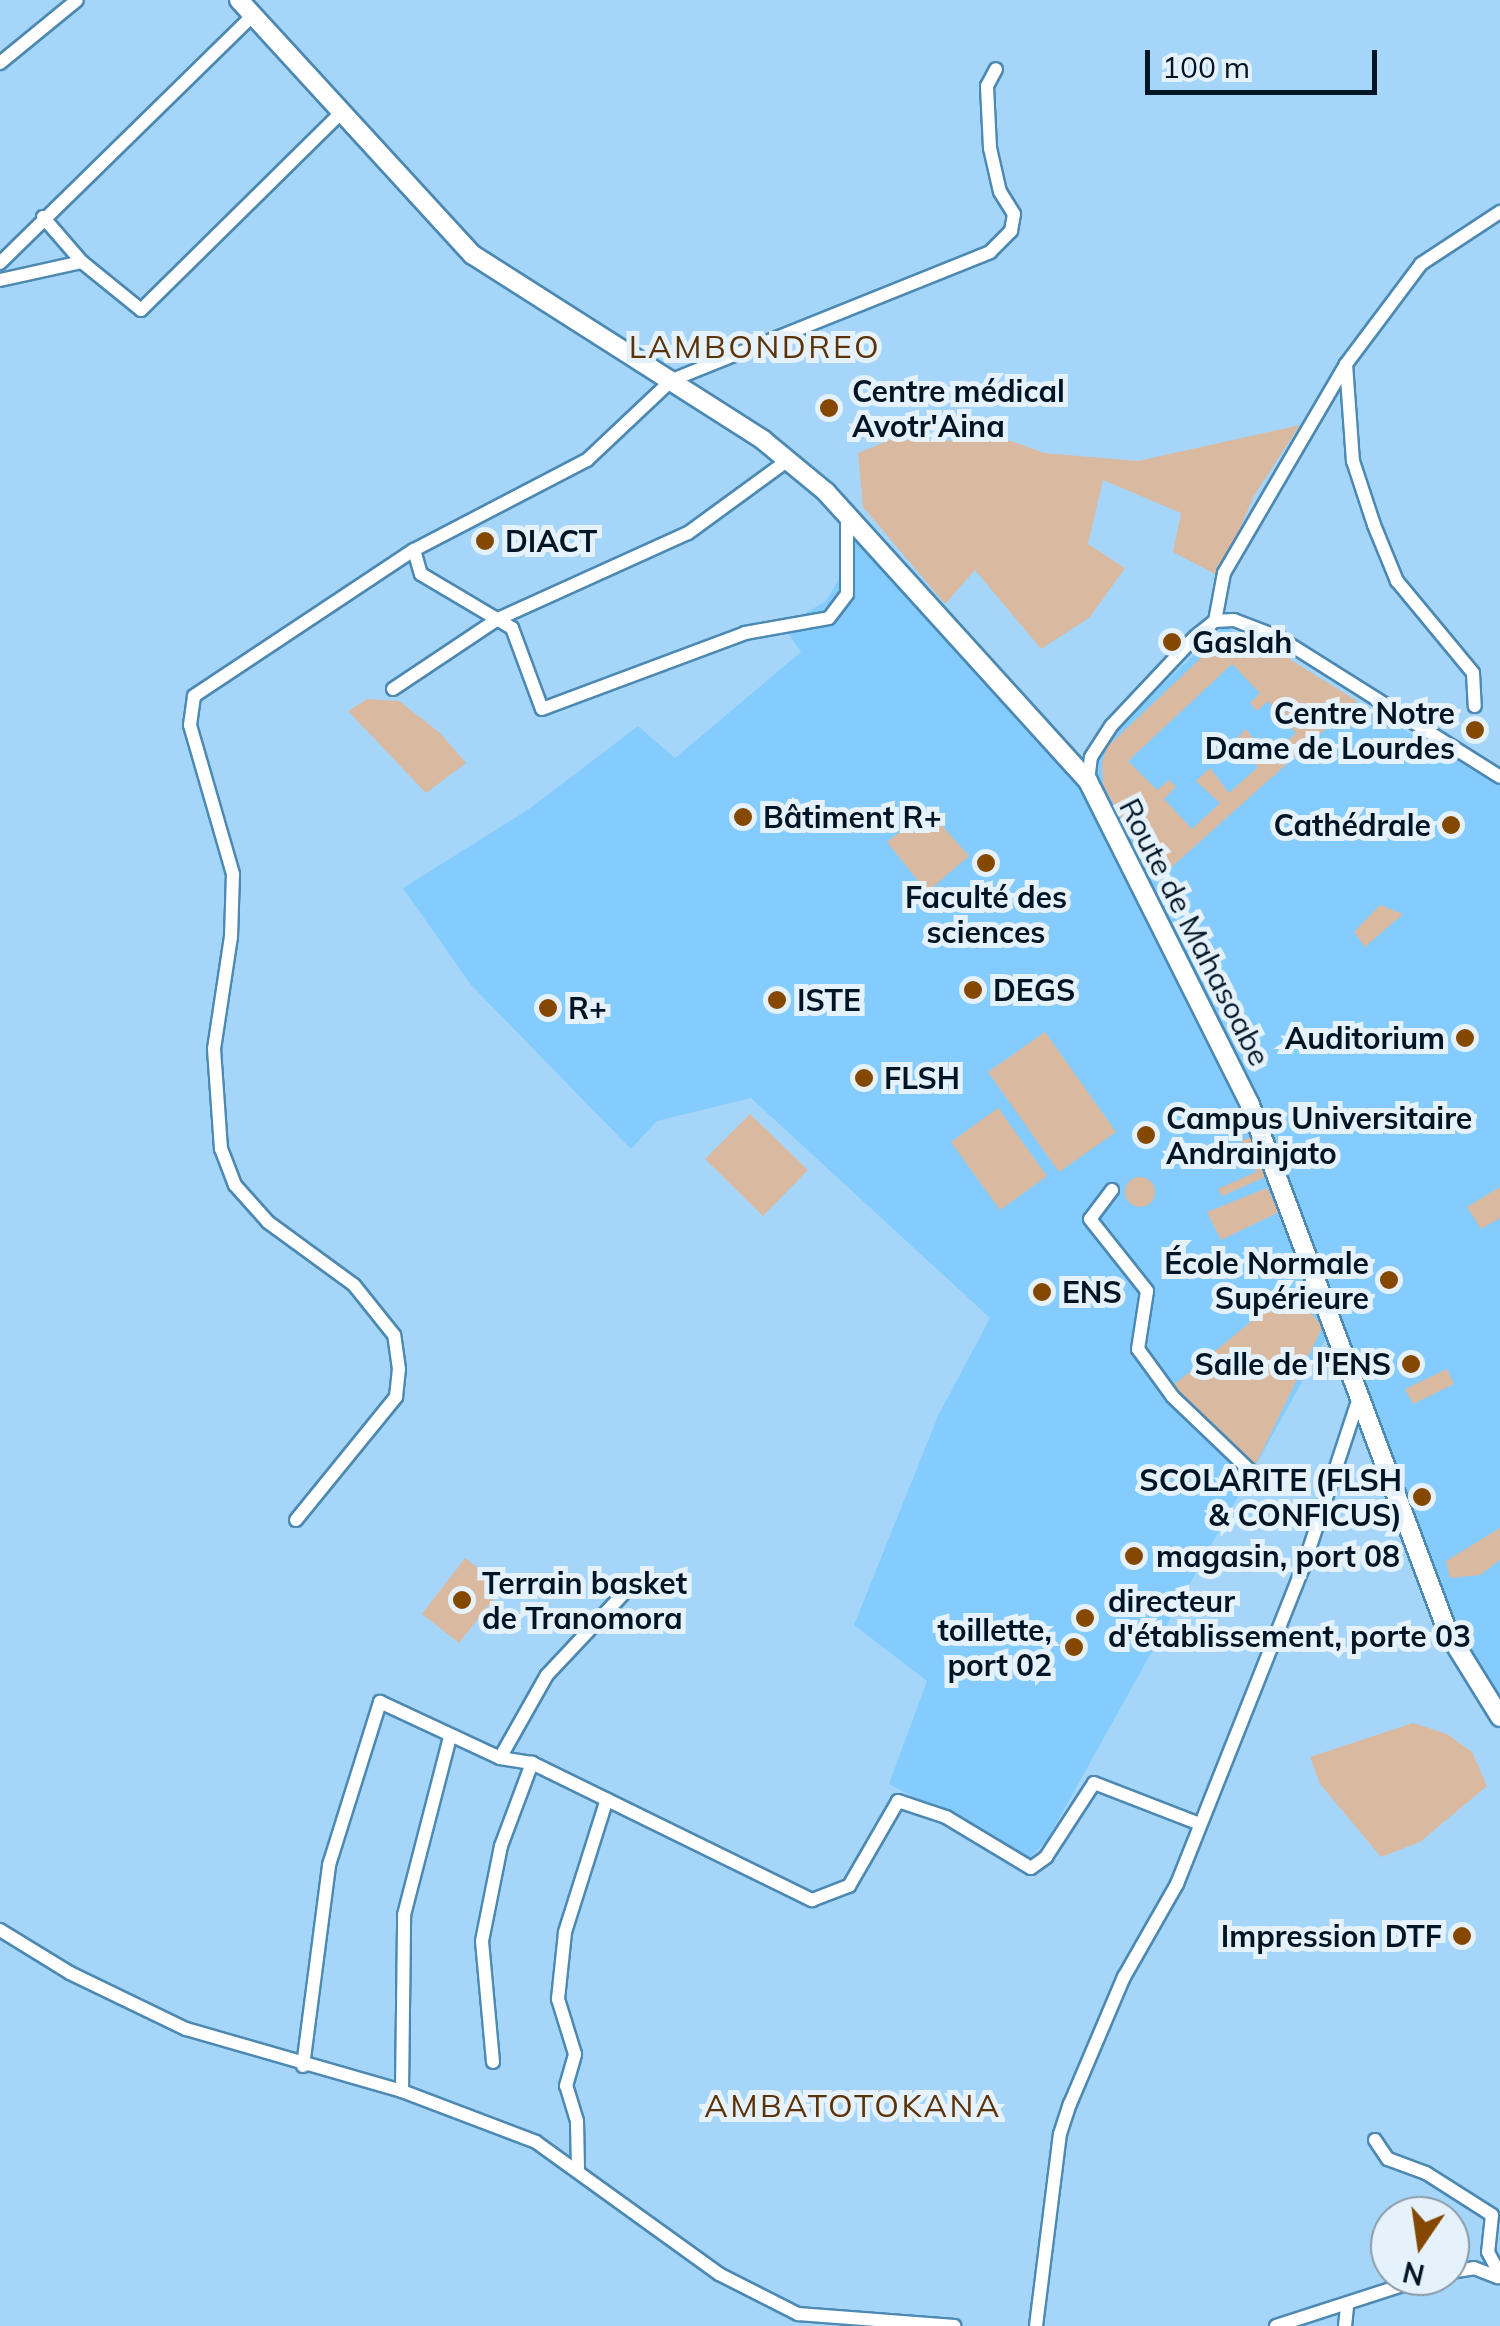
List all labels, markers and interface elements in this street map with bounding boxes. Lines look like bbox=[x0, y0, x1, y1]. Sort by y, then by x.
scale bar bbox=[1150, 30, 1382, 92]
text: 100 m bbox=[1162, 48, 1250, 86]
district label: LAMBONDREO bbox=[629, 327, 881, 365]
place label: Centre médical Avotr'Aina bbox=[852, 373, 1065, 444]
marker: Centre médical Avotr'Aina bbox=[816, 395, 842, 421]
place label: DIACT bbox=[505, 523, 597, 559]
marker: DIACT bbox=[474, 530, 496, 552]
place label: Gaslah bbox=[1192, 624, 1292, 660]
marker: Gaslah bbox=[1161, 631, 1183, 653]
place label: Centre Notre Dame de Lourdes bbox=[1205, 695, 1455, 766]
marker: Centre Notre Dame de Lourdes bbox=[1464, 719, 1486, 741]
street label: Route de Mahasoabe bbox=[1112, 792, 1278, 1072]
place label: Bâtiment R+ bbox=[763, 799, 942, 835]
marker: Bâtiment R+ bbox=[732, 806, 754, 828]
place label: Cathédrale bbox=[1273, 807, 1431, 843]
marker: Cathédrale bbox=[1440, 814, 1462, 836]
marker: Faculté des sciences bbox=[975, 852, 997, 874]
place label: Faculté des sciences bbox=[905, 879, 1067, 950]
place label: DEGS bbox=[993, 972, 1075, 1008]
marker: DEGS bbox=[962, 979, 984, 1001]
place label: ISTE bbox=[797, 982, 861, 1018]
marker: ISTE bbox=[766, 989, 788, 1011]
place label: R+ bbox=[568, 990, 607, 1026]
marker: R+ bbox=[537, 997, 559, 1019]
place label: Auditorium bbox=[1285, 1020, 1445, 1056]
marker: Auditorium bbox=[1454, 1027, 1476, 1049]
place label: FLSH bbox=[884, 1060, 960, 1096]
marker: FLSH bbox=[853, 1067, 875, 1089]
place label: Campus Universitaire Andrainjato bbox=[1166, 1100, 1472, 1170]
marker: Campus Universitaire Andrainjato bbox=[1135, 1124, 1157, 1146]
place label: École Normale Supérieure bbox=[1164, 1245, 1369, 1316]
marker: École Normale Supérieure bbox=[1378, 1269, 1400, 1291]
place label: ENS bbox=[1062, 1274, 1122, 1310]
marker: ENS bbox=[1031, 1281, 1053, 1303]
place label: Salle de l'ENS bbox=[1195, 1346, 1391, 1382]
marker: Salle de l'ENS bbox=[1400, 1353, 1422, 1375]
place label: SCOLARITE (FLSH & CONFICUS) bbox=[1139, 1462, 1402, 1532]
marker: SCOLARITE (FLSH & CONFICUS) bbox=[1411, 1486, 1433, 1508]
place label: magasin, port 08 bbox=[1156, 1538, 1400, 1574]
marker: magasin, port 08 bbox=[1121, 1543, 1147, 1569]
place label: Terrain basket de Tranomora bbox=[482, 1565, 687, 1636]
place label: directeur d'établissement, porte 03 bbox=[1108, 1583, 1471, 1654]
marker: Terrain basket de Tranomora bbox=[451, 1589, 473, 1611]
marker: directeur d'établissement, porte 03 bbox=[1072, 1605, 1098, 1631]
place label: toillette, port 02 bbox=[938, 1612, 1052, 1682]
marker: toillette, port 02 bbox=[1061, 1634, 1087, 1660]
place label: Impression DTF bbox=[1221, 1918, 1442, 1954]
marker: Impression DTF bbox=[1451, 1925, 1473, 1947]
district label: AMBATOTOKANA bbox=[704, 2086, 1002, 2124]
north arrow bbox=[1370, 2196, 1470, 2296]
text: N bbox=[1399, 2254, 1428, 2293]

